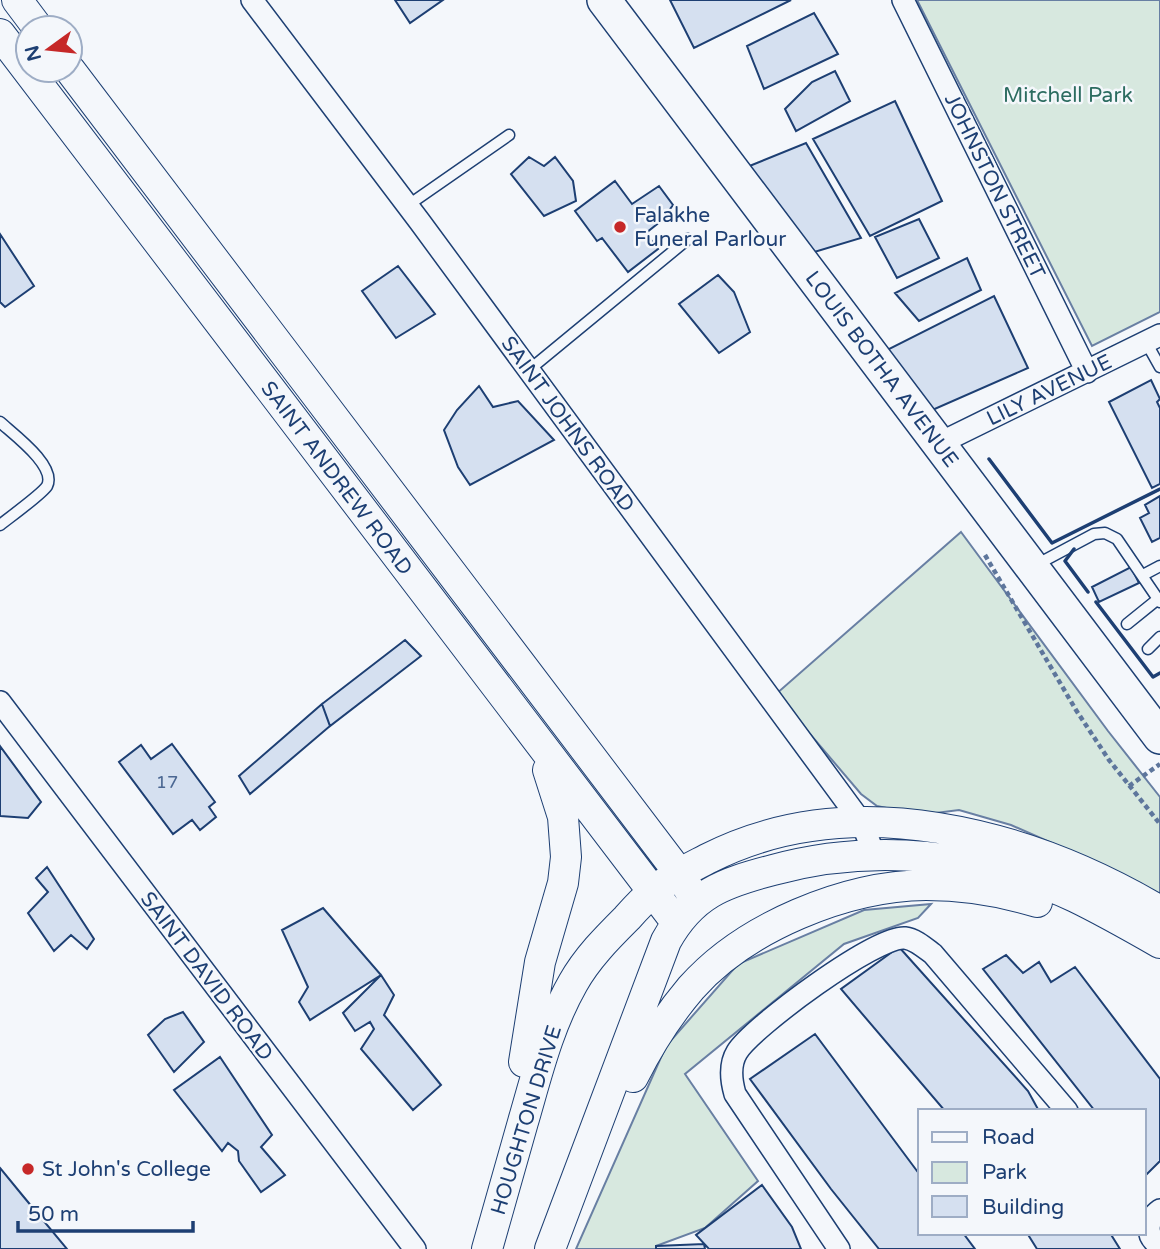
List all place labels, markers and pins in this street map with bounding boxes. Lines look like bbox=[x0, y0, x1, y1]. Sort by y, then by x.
place label: Falakhe Funeral Parlour bbox=[634, 203, 786, 252]
marker: Falakhe Funeral Parlour bbox=[612, 219, 628, 235]
place label: St John's College bbox=[42, 1157, 211, 1182]
marker: St John's College bbox=[20, 1161, 36, 1177]

